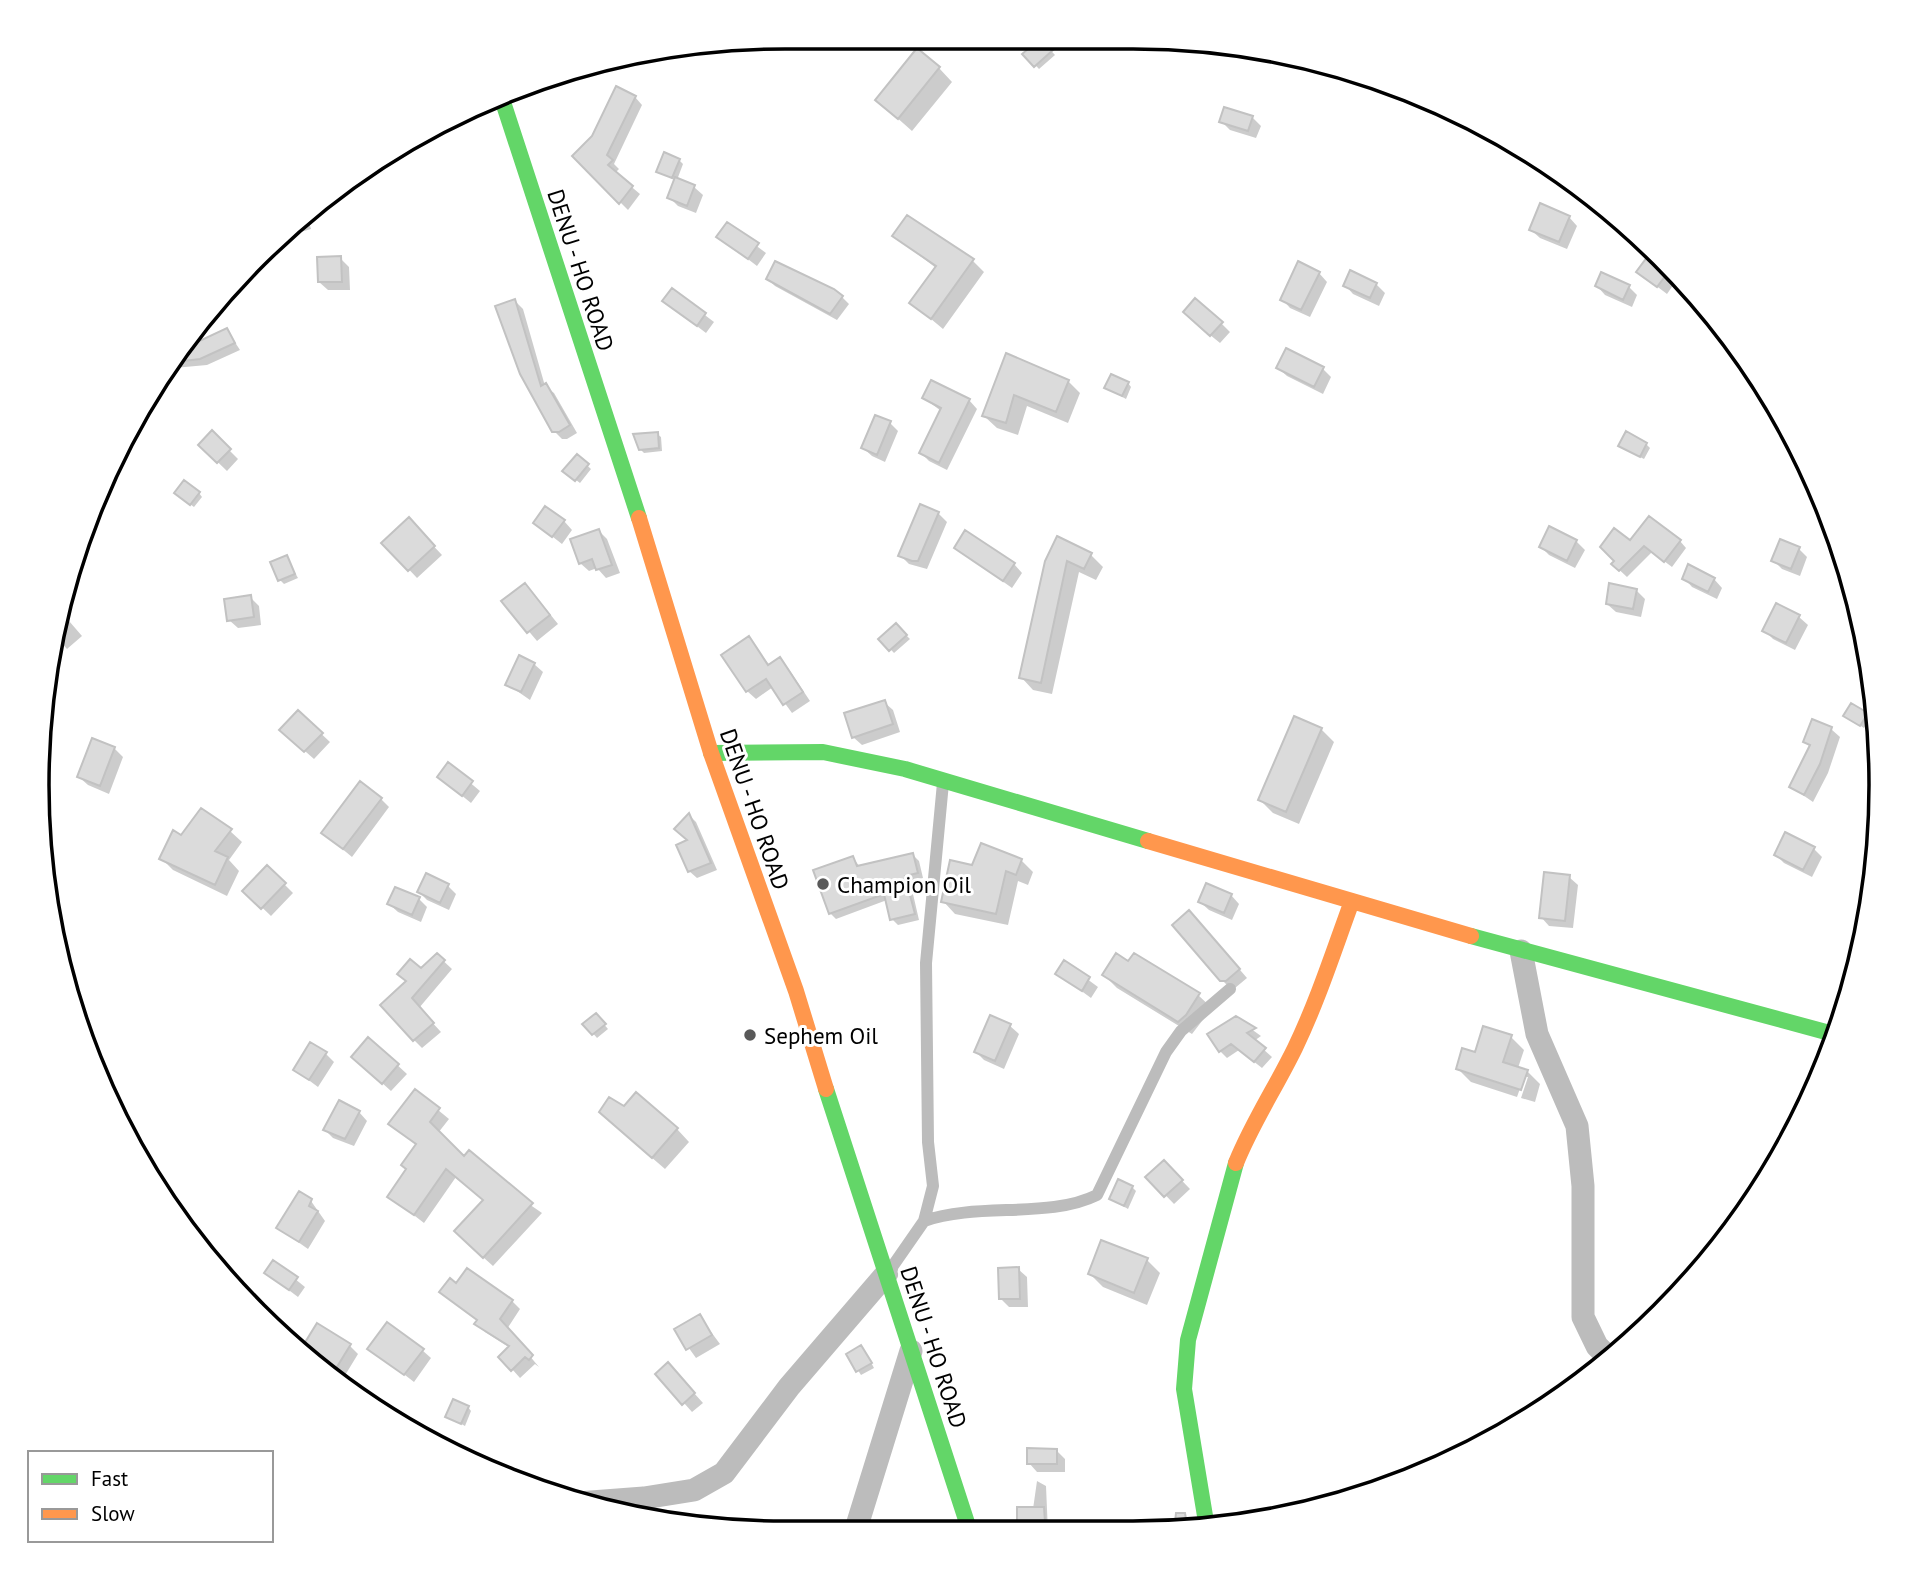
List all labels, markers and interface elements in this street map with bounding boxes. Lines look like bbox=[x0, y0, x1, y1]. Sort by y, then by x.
street label: DENU - HO ROAD bbox=[541, 185, 621, 355]
street label: DENU - HO ROAD bbox=[714, 725, 796, 893]
place label: Champion Oil bbox=[837, 870, 971, 899]
marker: Champion Oil bbox=[815, 876, 831, 892]
place label: Sephem Oil bbox=[764, 1021, 878, 1050]
marker: Sephem Oil bbox=[742, 1027, 758, 1043]
street label: DENU - HO ROAD bbox=[894, 1262, 974, 1432]
legend bbox=[28, 1451, 273, 1542]
text: Fast bbox=[91, 1465, 128, 1492]
text: Slow bbox=[91, 1500, 135, 1527]

